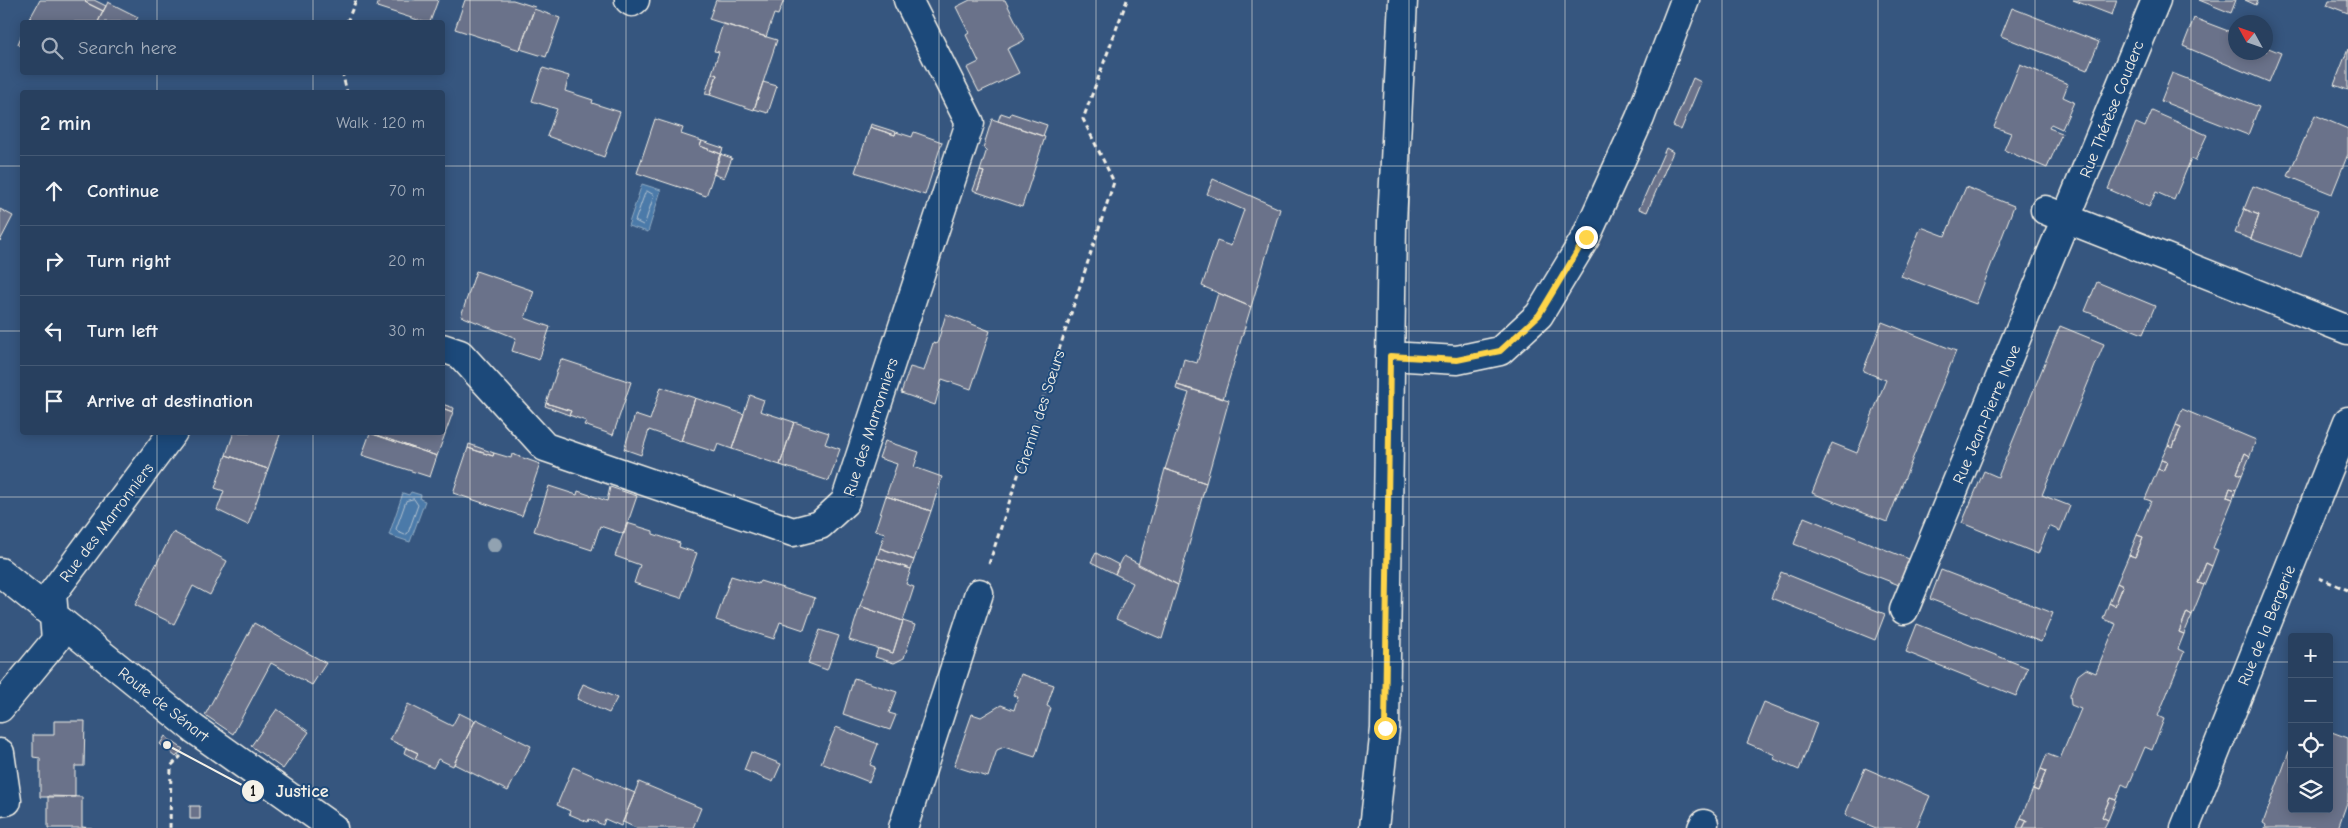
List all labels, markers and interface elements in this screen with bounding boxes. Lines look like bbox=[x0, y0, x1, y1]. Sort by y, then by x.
north arrow bbox=[2228, 15, 2273, 60]
search box bbox=[20, 20, 445, 75]
icon: search bbox=[38, 34, 66, 62]
text: Search here bbox=[78, 37, 177, 59]
street label: Rue Thérèse Couderc bbox=[2076, 38, 2148, 181]
text: 2 min bbox=[40, 111, 91, 135]
text: Walk · 120 m bbox=[336, 114, 425, 132]
icon: ahead bbox=[40, 177, 68, 205]
text: Continue bbox=[87, 180, 159, 202]
text: 70 m bbox=[389, 182, 425, 200]
route end bbox=[1575, 226, 1598, 249]
icon: right bbox=[40, 247, 68, 275]
text: Turn right bbox=[87, 250, 171, 272]
text: 20 m bbox=[388, 252, 425, 270]
icon: left bbox=[40, 317, 68, 345]
text: Turn left bbox=[87, 320, 158, 342]
text: 30 m bbox=[389, 322, 425, 340]
street label: Rue Jean-Pierre Nave bbox=[1949, 342, 2024, 487]
street label: Chemin des Sœurs bbox=[1011, 348, 1069, 477]
street label: Rue des Marronniers bbox=[840, 355, 902, 499]
icon: arrive bbox=[40, 387, 68, 415]
text: Arrive at destination bbox=[87, 390, 253, 412]
street label: Rue des Marronniers bbox=[56, 459, 158, 586]
street label: Rue de la Bergerie bbox=[2235, 563, 2299, 688]
map controls bbox=[2288, 633, 2333, 813]
button: + bbox=[2288, 633, 2333, 678]
street label: Route de Sénart bbox=[114, 664, 213, 746]
button: − bbox=[2288, 678, 2333, 723]
route start bbox=[1374, 717, 1397, 740]
button: locate bbox=[2288, 723, 2333, 768]
button: layers bbox=[2288, 768, 2333, 813]
callout: Justice bbox=[240, 774, 338, 807]
text: Justice bbox=[275, 781, 329, 802]
text: 1 bbox=[250, 782, 256, 800]

